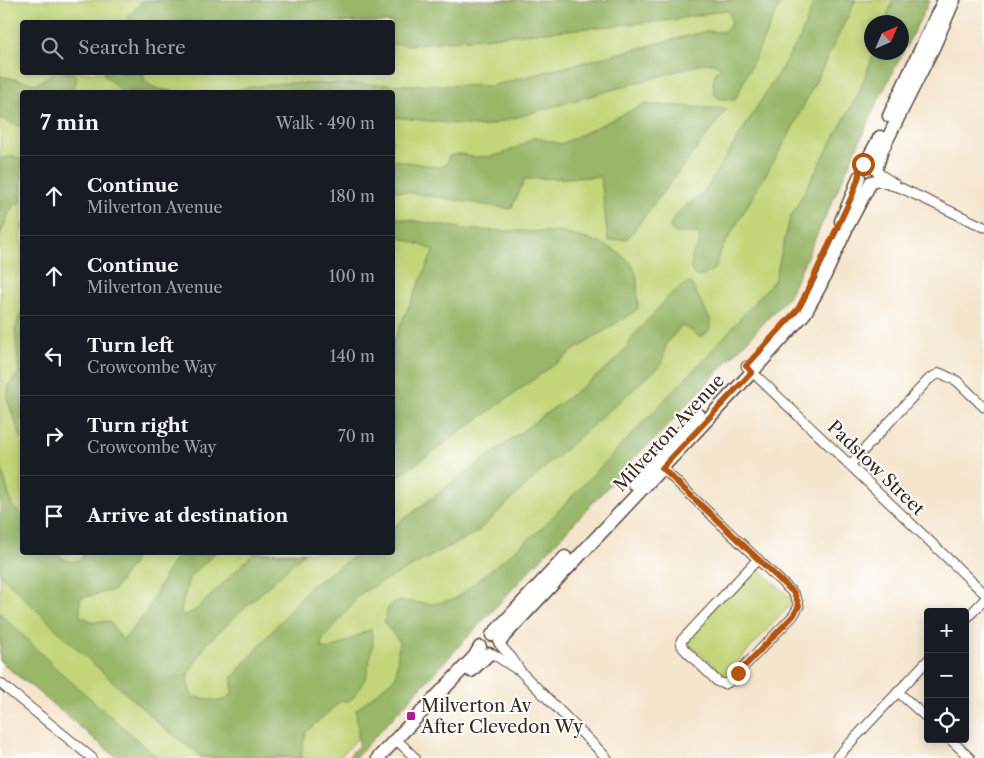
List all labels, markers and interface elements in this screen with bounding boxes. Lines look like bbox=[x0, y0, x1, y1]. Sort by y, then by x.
north arrow bbox=[864, 15, 909, 60]
search box bbox=[20, 20, 395, 75]
icon: search bbox=[38, 34, 66, 62]
text: Search here bbox=[78, 36, 186, 59]
text: 7 min bbox=[40, 110, 99, 135]
text: Walk · 490 m bbox=[276, 113, 375, 133]
route start bbox=[852, 153, 875, 176]
text: Continue bbox=[87, 174, 179, 197]
icon: ahead bbox=[40, 182, 68, 210]
text: 180 m bbox=[329, 186, 375, 206]
text: Milverton Avenue bbox=[87, 197, 223, 217]
text: Continue bbox=[87, 254, 179, 277]
icon: ahead bbox=[40, 262, 68, 290]
text: 100 m bbox=[329, 266, 375, 286]
text: Milverton Avenue bbox=[87, 277, 223, 297]
text: Turn left bbox=[87, 334, 174, 357]
icon: left bbox=[40, 342, 68, 370]
text: 140 m bbox=[330, 346, 375, 366]
text: Crowcombe Way bbox=[87, 357, 216, 377]
street label: Milverton Avenue bbox=[609, 370, 729, 496]
text: Turn right bbox=[87, 414, 188, 437]
street label: Padstow Street bbox=[823, 416, 930, 520]
icon: right bbox=[40, 422, 68, 450]
text: 70 m bbox=[338, 426, 375, 446]
text: Crowcombe Way bbox=[87, 437, 216, 457]
icon: arrive bbox=[40, 502, 68, 530]
text: Arrive at destination bbox=[87, 504, 288, 527]
map controls bbox=[924, 608, 969, 743]
button: + bbox=[924, 608, 969, 653]
button: − bbox=[924, 653, 969, 698]
route end bbox=[727, 662, 750, 685]
place label: Milverton Av After Clevedon Wy bbox=[420, 695, 584, 738]
button: locate bbox=[924, 698, 969, 743]
marker: Milverton Av After Clevedon Wy bbox=[405, 710, 417, 722]

